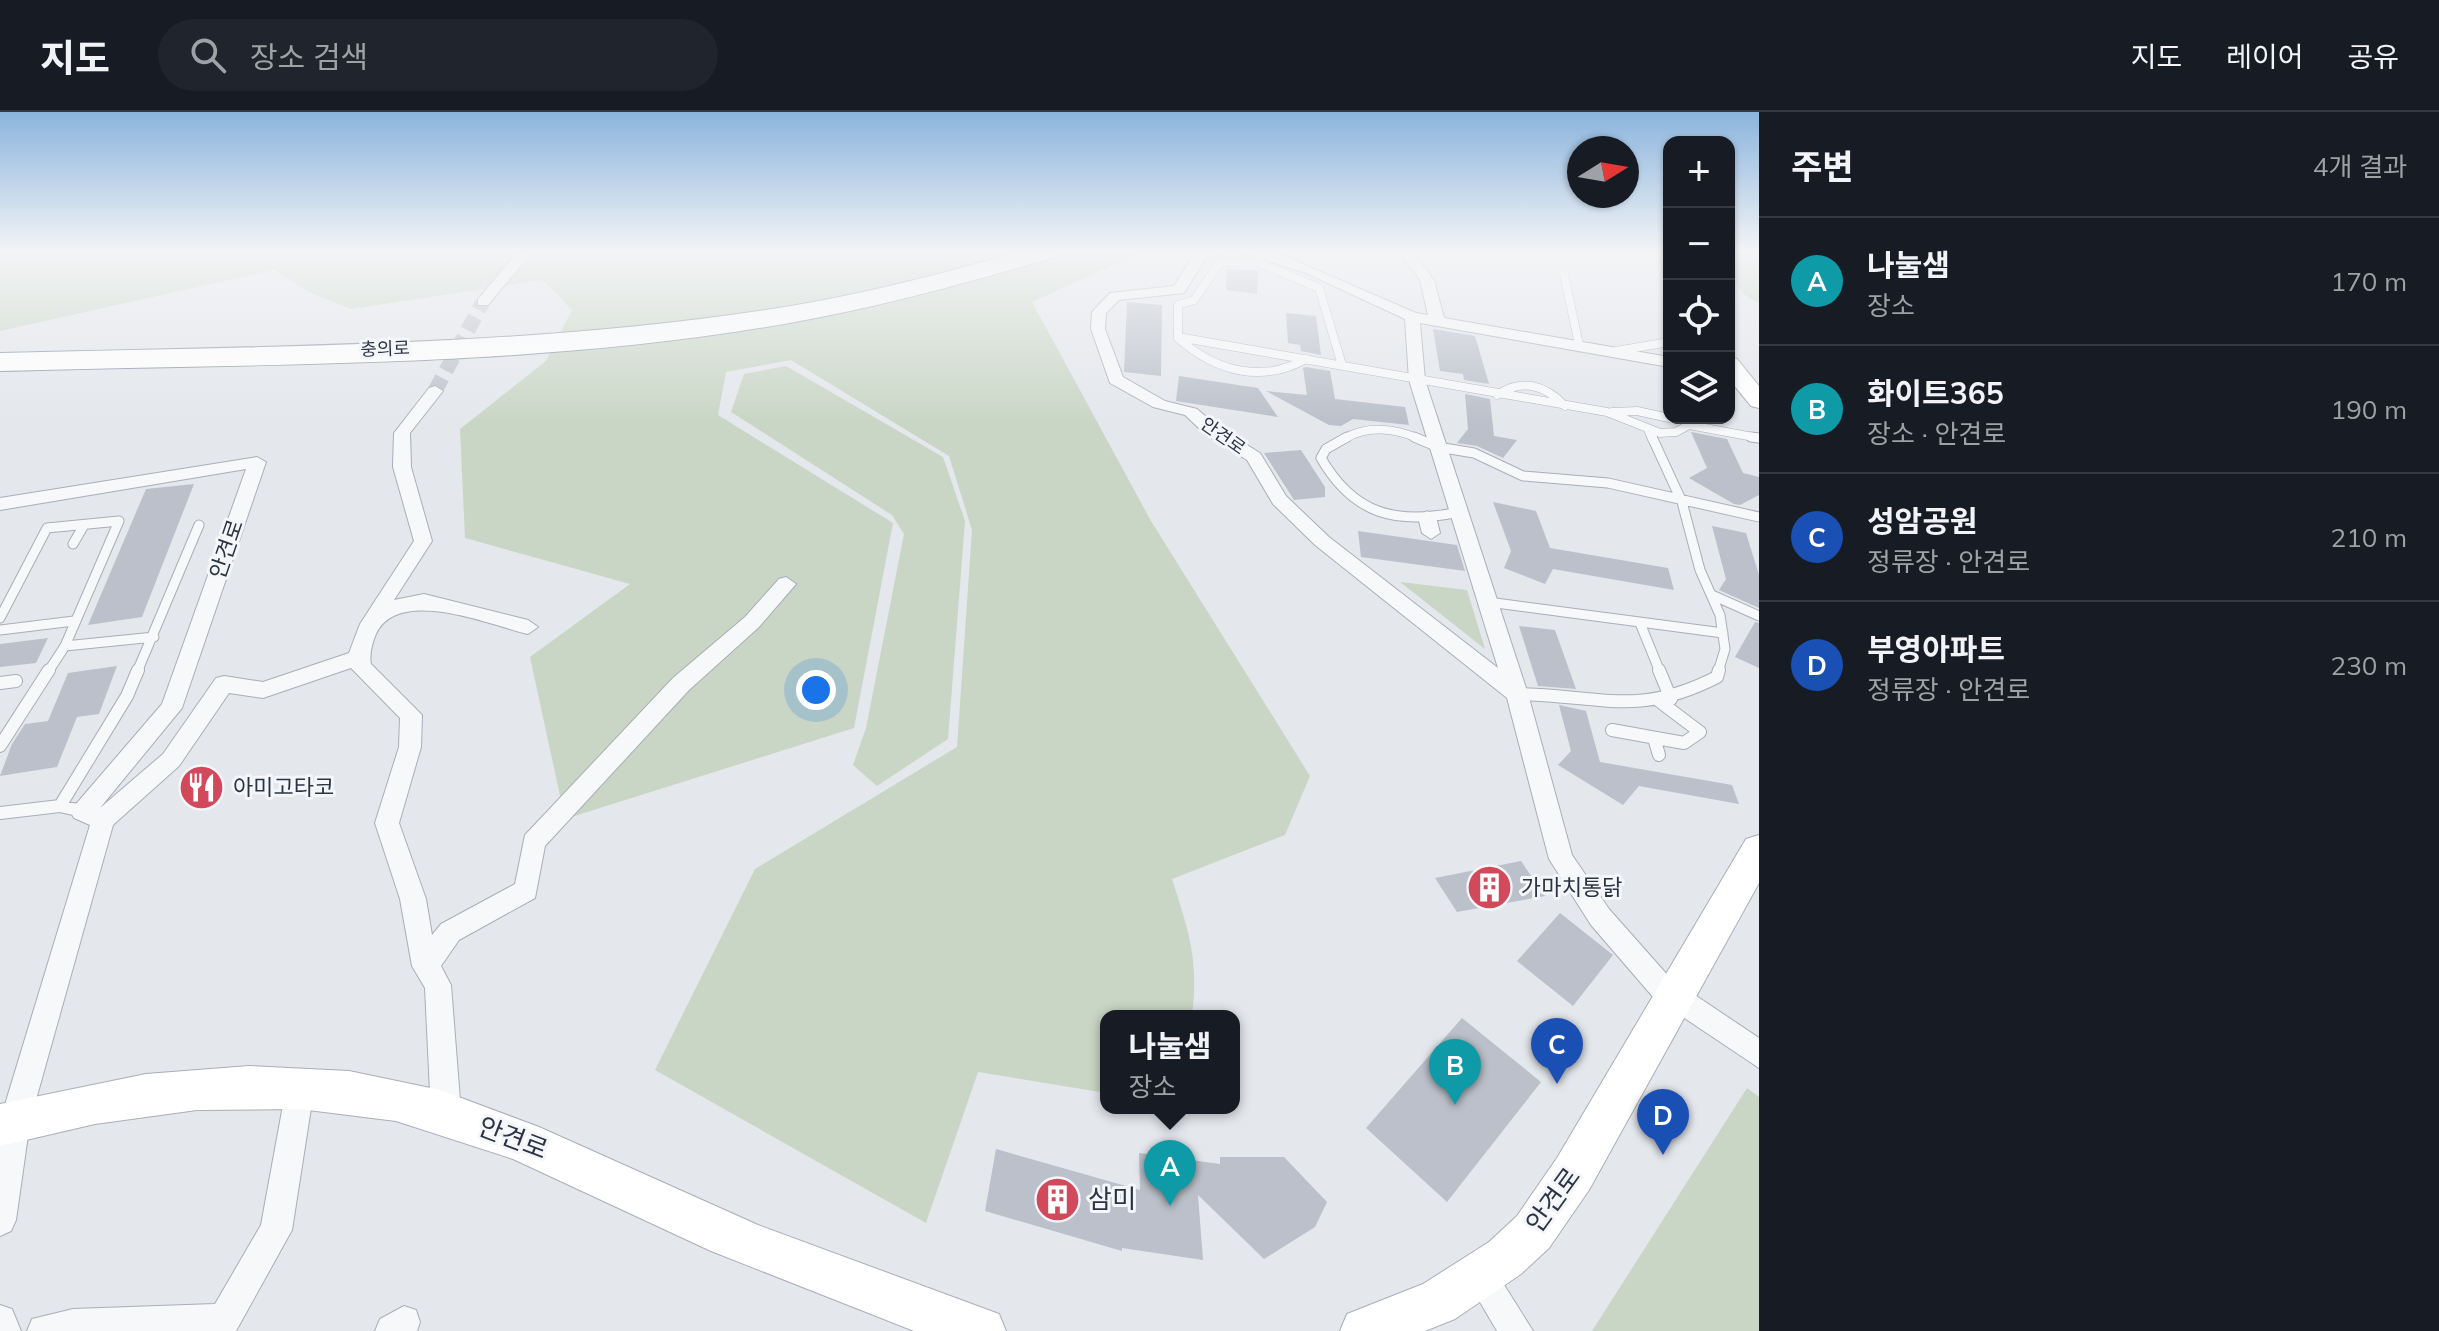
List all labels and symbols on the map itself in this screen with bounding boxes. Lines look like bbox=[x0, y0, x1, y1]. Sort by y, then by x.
north arrow bbox=[1567, 136, 1639, 208]
street label: 충의로 bbox=[360, 336, 410, 361]
street label: 안견로 bbox=[1196, 412, 1250, 459]
street label: 안견로 bbox=[203, 516, 249, 582]
your location bbox=[796, 670, 836, 710]
restaurant icon: 아미고타코 bbox=[178, 763, 226, 811]
place label: 아미고타코 bbox=[233, 773, 334, 801]
building icon: 가마치통닭 bbox=[1466, 863, 1514, 911]
place label: 가마치통닭 bbox=[1521, 873, 1622, 901]
pin: C bbox=[1531, 1018, 1583, 1084]
pin: B bbox=[1429, 1039, 1481, 1105]
pin: D bbox=[1637, 1089, 1689, 1155]
street label: 안견로 bbox=[474, 1109, 553, 1166]
pin: A bbox=[1144, 1140, 1196, 1206]
street label: 안견로 bbox=[1518, 1161, 1587, 1238]
building icon: 삼미 bbox=[1033, 1175, 1081, 1223]
place label: 삼미 bbox=[1088, 1182, 1136, 1215]

